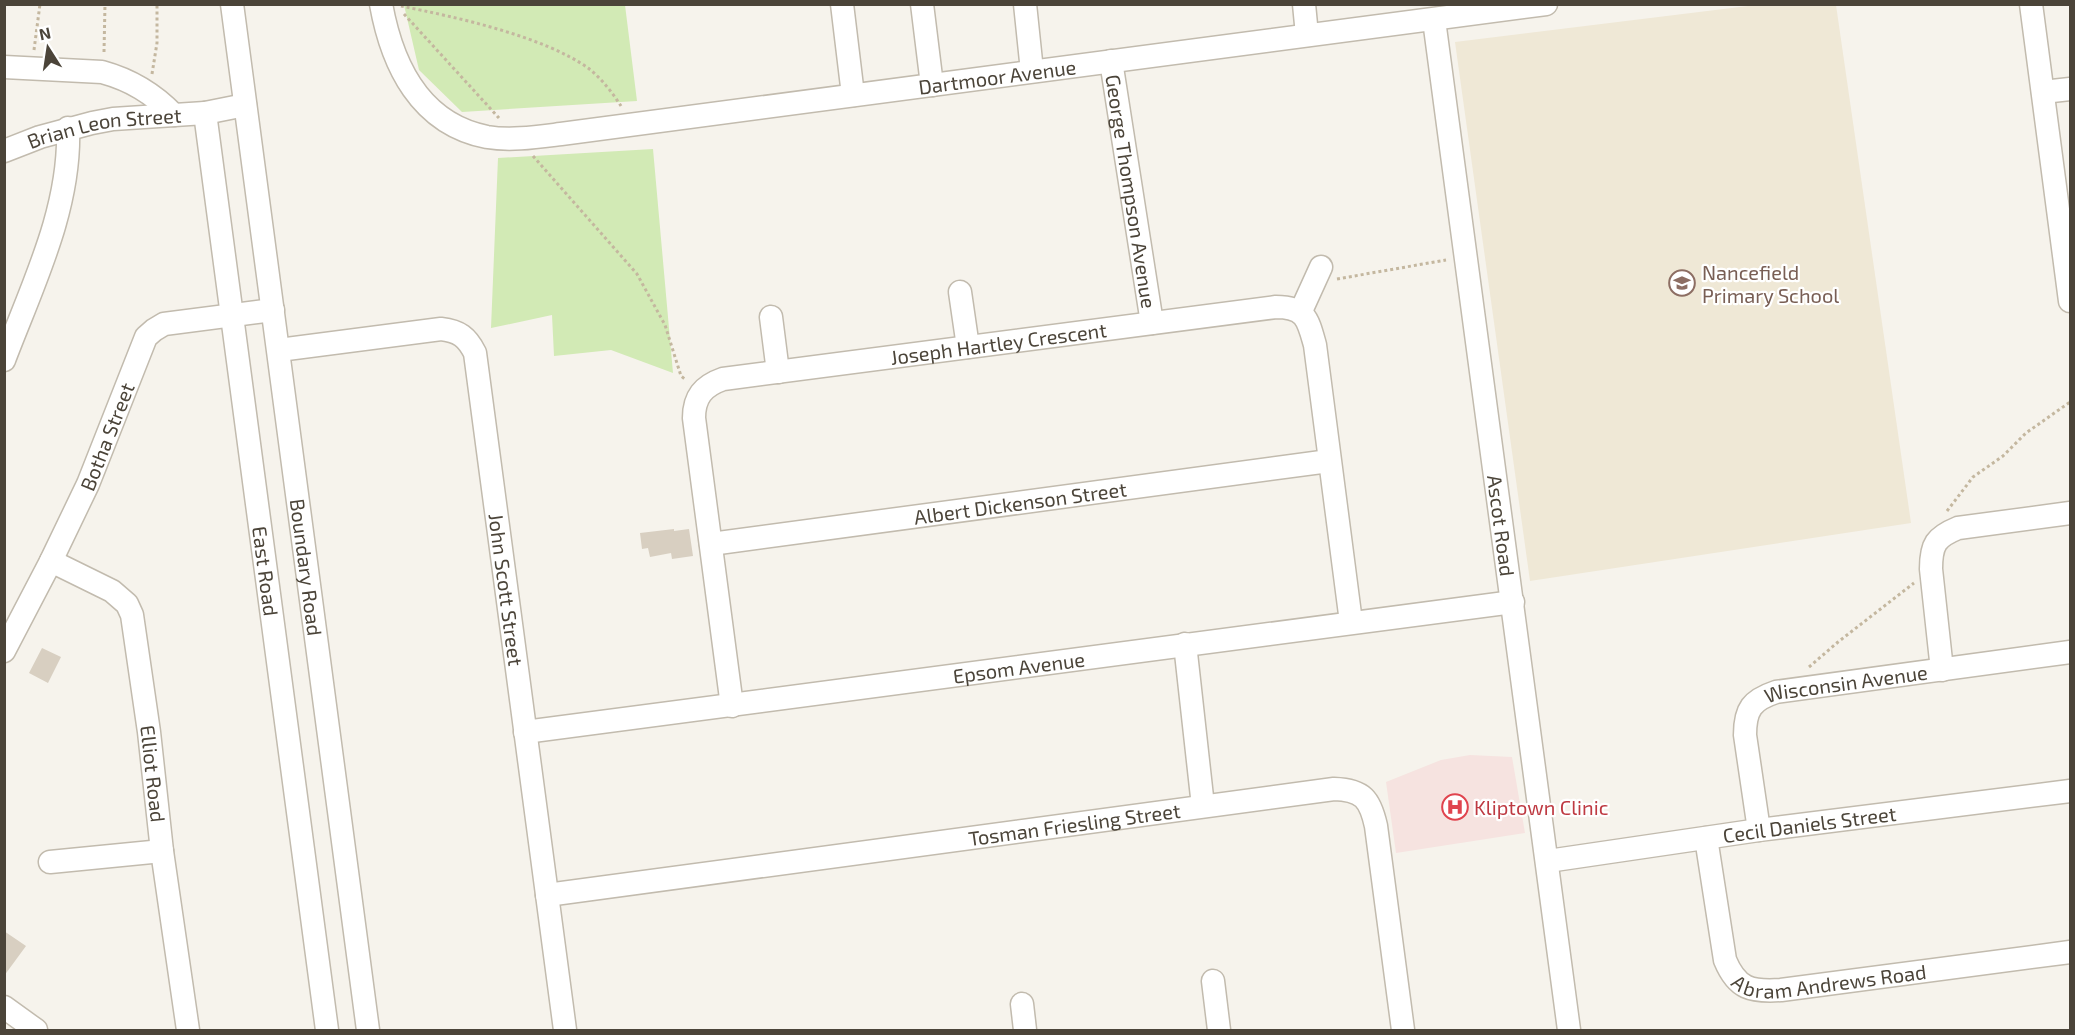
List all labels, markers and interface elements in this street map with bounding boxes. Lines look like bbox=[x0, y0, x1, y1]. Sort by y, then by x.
north arrow bbox=[18, 18, 78, 78]
text: N bbox=[37, 22, 52, 43]
street label: Dartmoor Avenue bbox=[917, 54, 1077, 99]
street label: George Thompson Avenue bbox=[1101, 73, 1162, 310]
street label: Brian Leon Street bbox=[24, 103, 182, 153]
place label: Nancefield Primary School bbox=[1702, 260, 1839, 307]
school or university icon: Nancefield Primary School bbox=[1667, 268, 1697, 298]
street label: Joseph Hartley Crescent bbox=[889, 317, 1108, 369]
street label: Botha Street bbox=[75, 379, 139, 494]
street label: Ascot Road bbox=[1483, 473, 1520, 578]
street label: Albert Dickenson Street bbox=[912, 476, 1128, 529]
street label: Boundary Road bbox=[286, 497, 328, 637]
street label: John Scott Street bbox=[484, 512, 529, 668]
street label: East Road bbox=[248, 525, 284, 617]
street label: Epsom Avenue bbox=[951, 646, 1086, 688]
street label: Wisconsin Avenue bbox=[1761, 660, 1929, 707]
street label: Elliot Road bbox=[136, 723, 171, 823]
hospital icon: Kliptown Clinic bbox=[1440, 792, 1470, 822]
place label: Kliptown Clinic bbox=[1474, 795, 1609, 819]
street label: Tosman Friesling Street bbox=[967, 798, 1182, 850]
street label: Cecil Daniels Street bbox=[1721, 801, 1898, 847]
street label: Abram Andrews Road bbox=[1727, 959, 1928, 1003]

